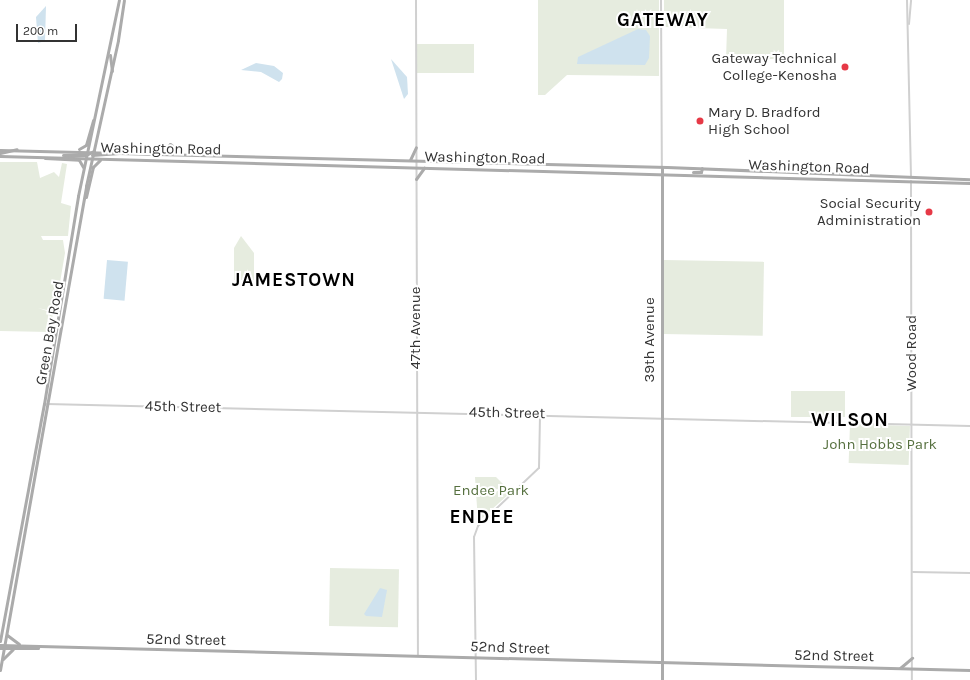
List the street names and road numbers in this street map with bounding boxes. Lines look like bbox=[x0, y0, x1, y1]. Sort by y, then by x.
street label: Washington Road bbox=[100, 139, 222, 159]
street label: Washington Road bbox=[424, 148, 546, 168]
street label: Washington Road bbox=[748, 156, 870, 178]
street label: Green Bay Road bbox=[32, 279, 68, 387]
street label: 47th Avenue bbox=[407, 286, 425, 370]
street label: 39th Avenue bbox=[641, 297, 659, 383]
street label: Wood Road bbox=[903, 315, 921, 391]
street label: 45th Street bbox=[145, 397, 221, 417]
street label: 45th Street bbox=[469, 403, 545, 423]
street label: 52nd Street bbox=[146, 630, 226, 650]
street label: 52nd Street bbox=[470, 638, 550, 658]
street label: 52nd Street bbox=[794, 646, 874, 666]

